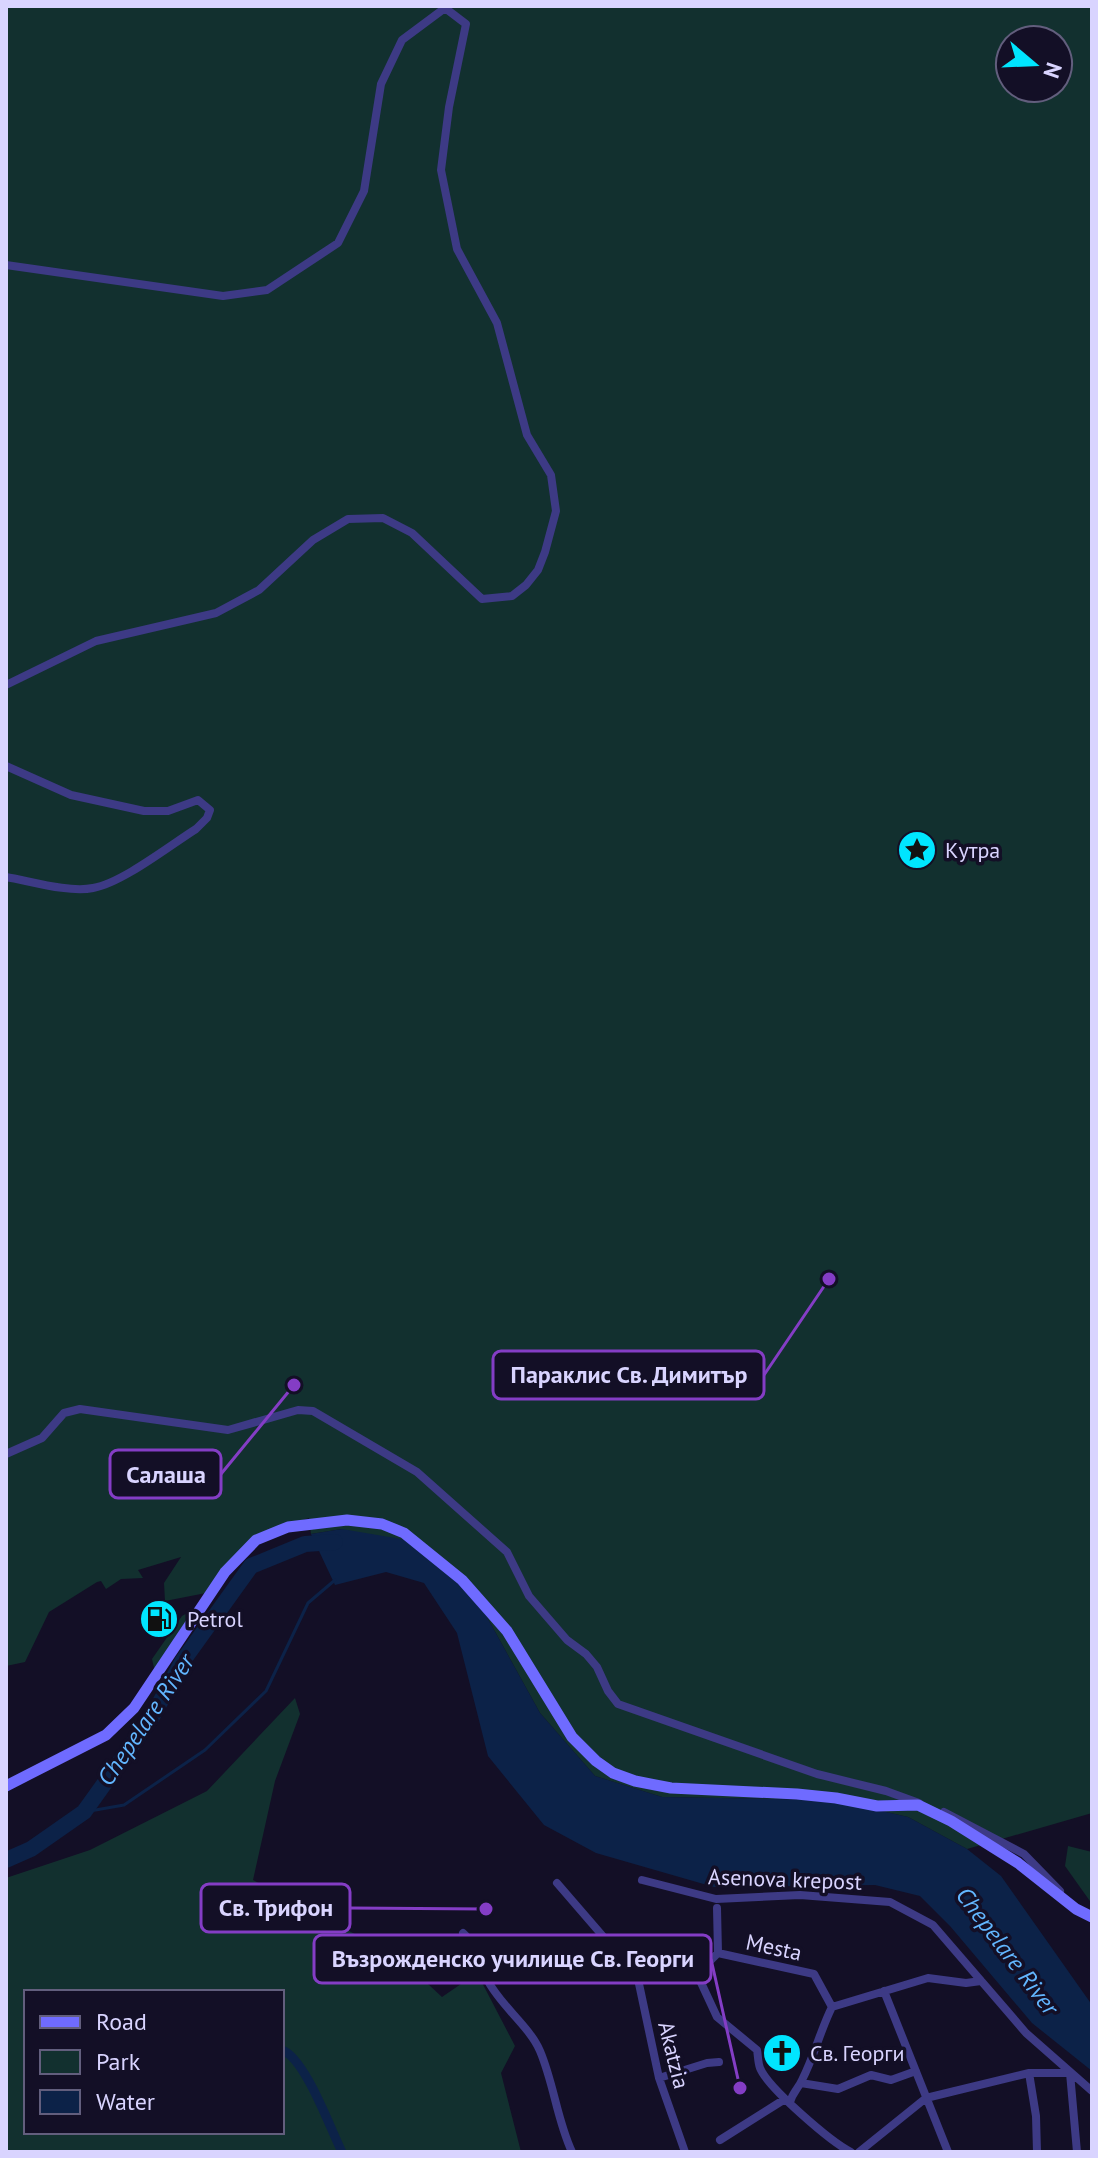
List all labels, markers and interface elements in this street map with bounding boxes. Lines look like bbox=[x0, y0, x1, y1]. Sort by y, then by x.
north arrow bbox=[994, 24, 1074, 104]
text: N bbox=[1037, 59, 1069, 82]
place icon: Кутра bbox=[896, 829, 938, 871]
place label: Кутра bbox=[945, 836, 1000, 864]
callout: Параклис Св. Димитър bbox=[493, 1351, 764, 1399]
text: Параклис Св. Димитър bbox=[511, 1359, 747, 1390]
callout: Салаша bbox=[110, 1450, 221, 1498]
text: Салаша bbox=[126, 1459, 206, 1490]
fuel station icon: Petrol bbox=[138, 1598, 180, 1640]
place label: Petrol bbox=[187, 1605, 243, 1633]
water label: Chepelare River bbox=[90, 1646, 202, 1792]
street label: Asenova krepost bbox=[708, 1862, 863, 1896]
water label: Chepelare River bbox=[949, 1880, 1067, 2023]
callout: Св. Трифон bbox=[201, 1884, 350, 1932]
text: Св. Трифон bbox=[219, 1892, 333, 1923]
street label: Mesta bbox=[744, 1927, 804, 1967]
callout: Възрожденско училище Св. Георги bbox=[314, 1935, 711, 1983]
text: Възрожденско училище Св. Георги bbox=[332, 1943, 694, 1974]
legend bbox=[24, 1990, 284, 2134]
text: Road bbox=[96, 2006, 147, 2037]
street label: Akatzia bbox=[652, 2018, 696, 2092]
church icon: Св. Георги bbox=[761, 2032, 803, 2074]
place label: Св. Георги bbox=[810, 2039, 904, 2067]
text: Park bbox=[96, 2046, 141, 2077]
text: Water bbox=[96, 2086, 155, 2117]

